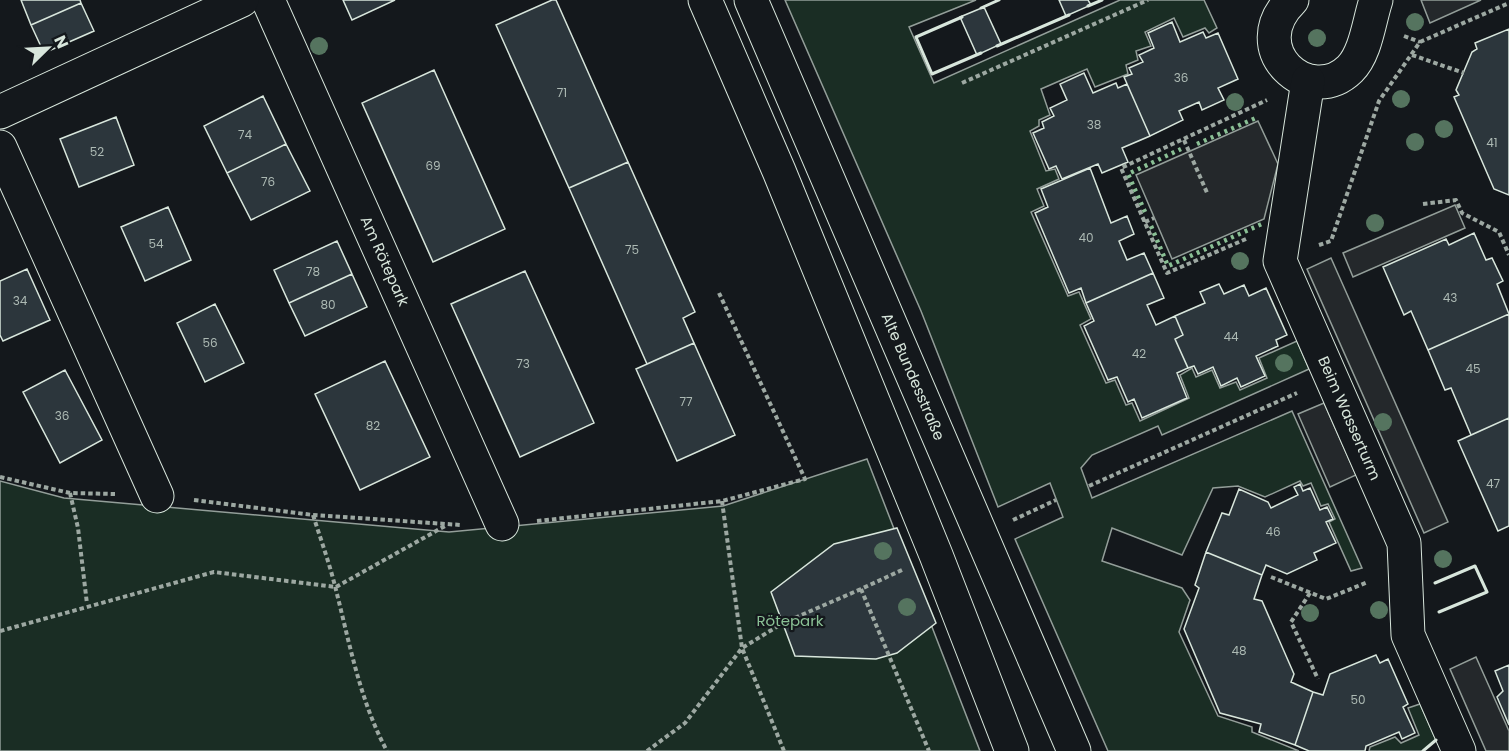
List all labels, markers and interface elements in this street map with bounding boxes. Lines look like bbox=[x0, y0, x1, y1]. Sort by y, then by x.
north arrow bbox=[18, 18, 78, 78]
text: N bbox=[48, 32, 74, 52]
house number: 36 bbox=[1174, 69, 1188, 86]
house number: 71 bbox=[557, 84, 567, 101]
house number: 38 bbox=[1087, 116, 1101, 133]
house number: 74 bbox=[238, 126, 252, 143]
house number: 41 bbox=[1486, 134, 1498, 151]
house number: 52 bbox=[90, 143, 104, 160]
house number: 69 bbox=[425, 157, 441, 174]
house number: 76 bbox=[261, 173, 275, 190]
street label: Am Rötepark bbox=[356, 212, 414, 310]
house number: 40 bbox=[1078, 229, 1094, 246]
house number: 54 bbox=[148, 235, 164, 252]
house number: 75 bbox=[625, 241, 639, 258]
house number: 78 bbox=[306, 263, 320, 280]
house number: 43 bbox=[1443, 289, 1457, 306]
house number: 34 bbox=[13, 292, 28, 309]
house number: 80 bbox=[320, 296, 336, 313]
street label: Alte Bundesstraße bbox=[877, 309, 950, 443]
house number: 44 bbox=[1223, 328, 1239, 345]
house number: 56 bbox=[202, 334, 218, 351]
house number: 42 bbox=[1132, 345, 1146, 362]
street label: Beim Wasserturm bbox=[1313, 353, 1386, 483]
house number: 73 bbox=[516, 355, 530, 372]
house number: 45 bbox=[1465, 360, 1481, 377]
house number: 77 bbox=[679, 393, 693, 410]
house number: 36 bbox=[55, 407, 69, 424]
house number: 82 bbox=[366, 417, 380, 434]
house number: 47 bbox=[1486, 475, 1500, 492]
house number: 46 bbox=[1265, 523, 1281, 540]
park label: Rötepark bbox=[756, 610, 824, 631]
house number: 48 bbox=[1231, 642, 1247, 659]
house number: 50 bbox=[1350, 691, 1366, 708]

